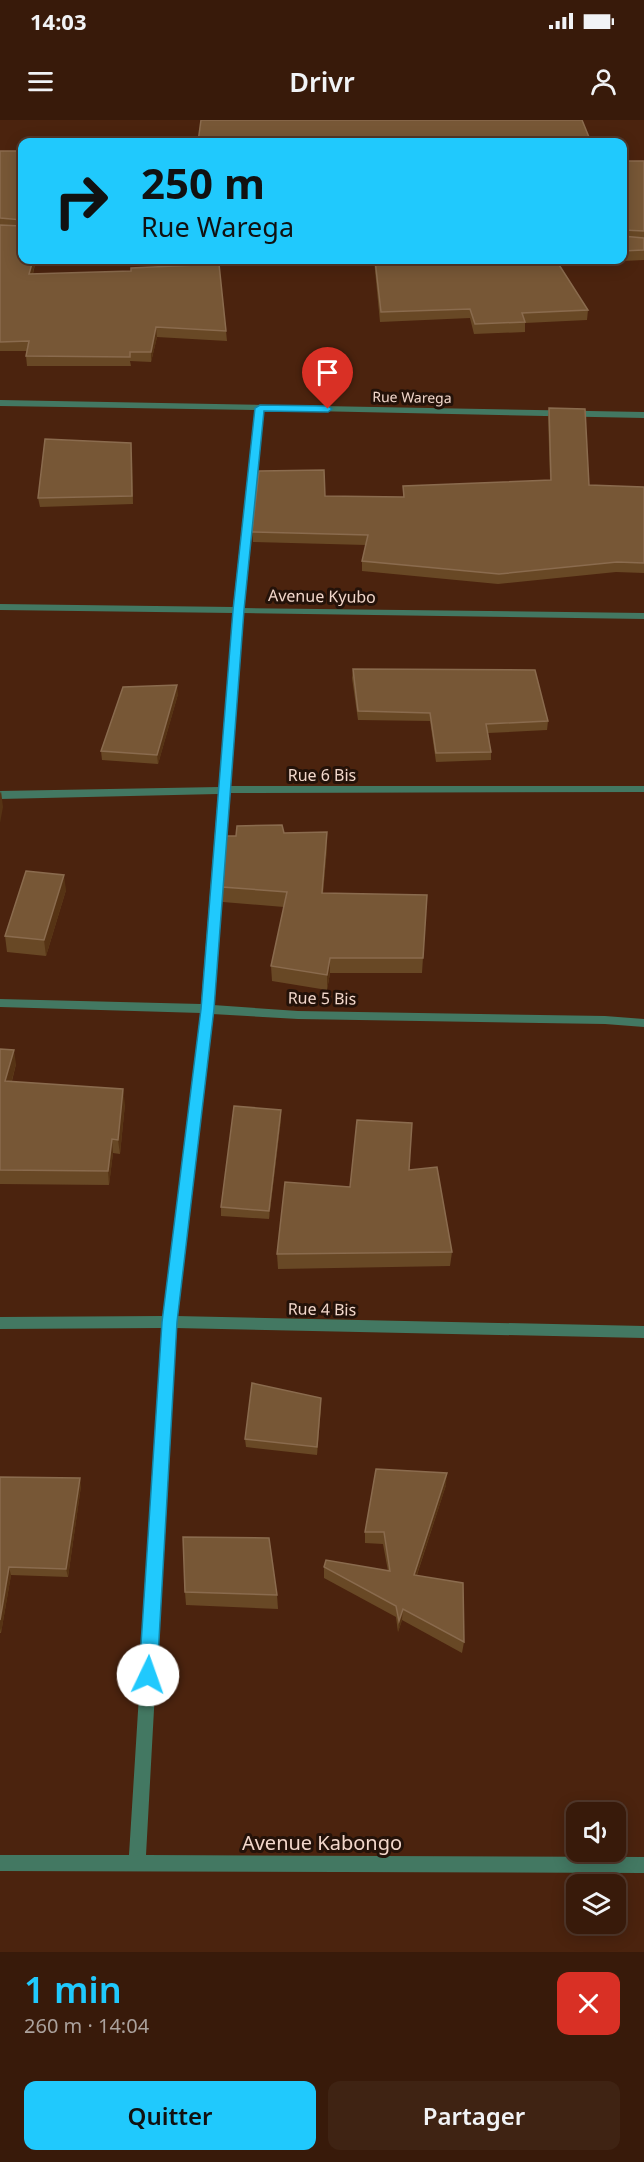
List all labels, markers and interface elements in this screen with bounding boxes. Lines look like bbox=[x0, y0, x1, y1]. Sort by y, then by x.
text: 14:03 bbox=[30, 6, 87, 36]
text: Drivr bbox=[289, 63, 355, 100]
icon: menu bbox=[24, 65, 57, 98]
icon: person bbox=[587, 65, 620, 98]
text: 250 m bbox=[141, 154, 265, 211]
icon: right bbox=[42, 162, 120, 240]
text: Rue Warega bbox=[141, 208, 294, 245]
pin bbox=[302, 347, 353, 409]
icon: arrive bbox=[311, 356, 344, 389]
street label: Rue Warega bbox=[372, 387, 452, 407]
street label: Avenue Kyubo bbox=[268, 584, 376, 608]
street label: Rue 6 Bis bbox=[288, 764, 356, 786]
street label: Rue 5 Bis bbox=[288, 986, 356, 1010]
street label: Rue 4 Bis bbox=[288, 1297, 356, 1321]
position arrow bbox=[116, 1643, 180, 1707]
map controls bbox=[566, 1802, 626, 1934]
button: sound bbox=[566, 1802, 626, 1862]
street label: Avenue Kabongo bbox=[242, 1829, 402, 1856]
button: layers bbox=[566, 1874, 626, 1934]
text: 1 min bbox=[24, 1965, 122, 2014]
button: close bbox=[557, 1972, 620, 2035]
text: 260 m · 14:04 bbox=[24, 2012, 149, 2039]
button: Quitter bbox=[24, 2081, 316, 2150]
button: Partager bbox=[328, 2081, 620, 2150]

